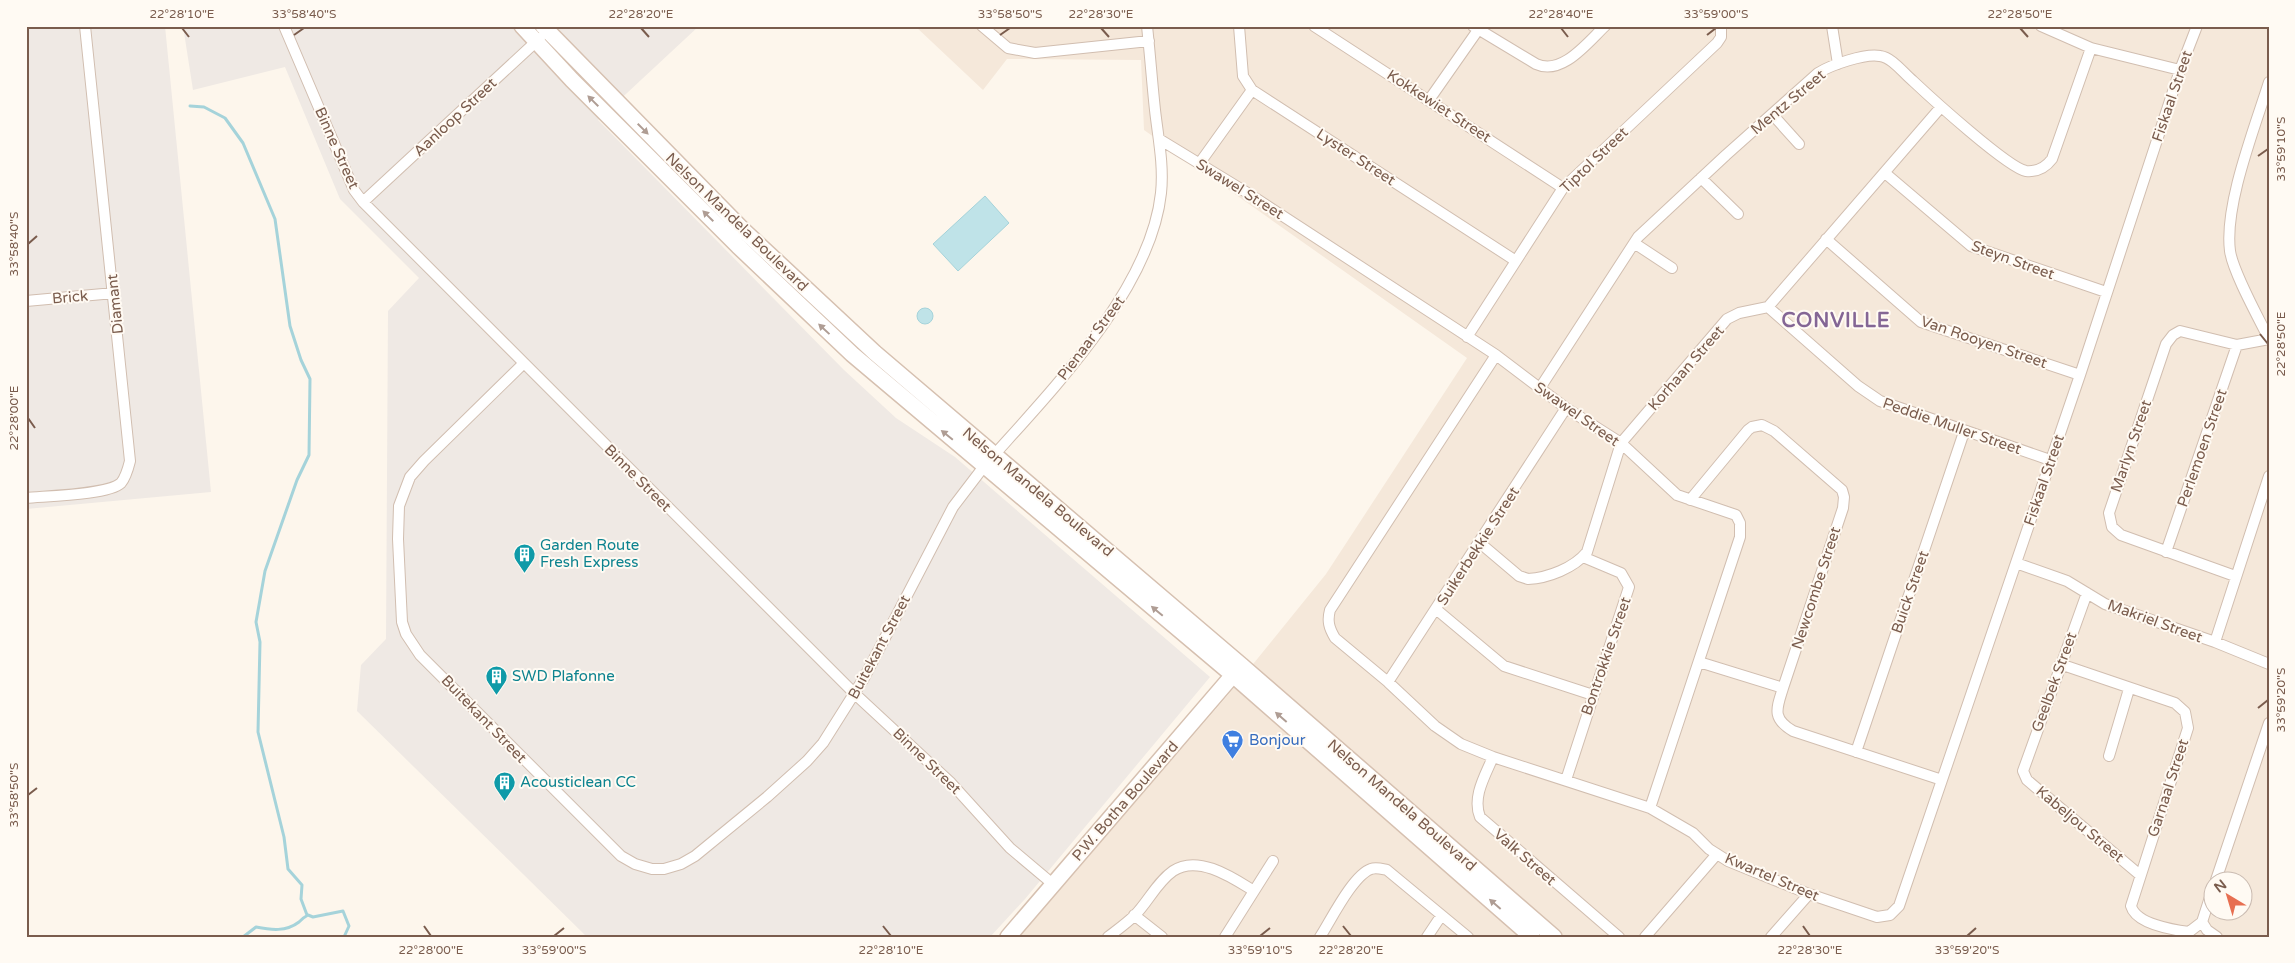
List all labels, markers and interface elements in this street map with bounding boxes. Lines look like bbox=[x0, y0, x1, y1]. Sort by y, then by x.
text: 22°28'10"E bbox=[149, 7, 215, 21]
text: 33°58'40"S bbox=[272, 7, 336, 21]
text: 22°28'20"E bbox=[608, 7, 674, 21]
text: 33°58'50"S bbox=[978, 7, 1042, 21]
text: 22°28'30"E bbox=[1068, 7, 1134, 21]
text: 22°28'40"E bbox=[1528, 7, 1594, 21]
text: 33°59'00"S bbox=[1684, 7, 1748, 21]
text: 22°28'50"E bbox=[1987, 7, 2053, 21]
street label: Fiskaal Street bbox=[2148, 48, 2196, 144]
street label: Mentz Street bbox=[1747, 65, 1829, 138]
street label: Kokkewiet Street bbox=[1384, 66, 1495, 146]
street label: Aanloop Street bbox=[410, 74, 500, 160]
one-way arrow bbox=[587, 95, 599, 107]
street label: Binne Street bbox=[311, 104, 363, 192]
text: 33°59'10"S bbox=[2274, 117, 2288, 181]
one-way arrow bbox=[636, 123, 648, 135]
street label: Tiptol Street bbox=[1556, 123, 1632, 197]
street label: Lyster Street bbox=[1313, 125, 1399, 189]
street label: Nelson Mandela Boulevard bbox=[662, 149, 812, 295]
street label: Swawel Street bbox=[1193, 155, 1287, 223]
one-way arrow bbox=[702, 210, 714, 222]
text: 33°58'40"S bbox=[7, 212, 21, 276]
street label: Steyn Street bbox=[1969, 237, 2057, 283]
street label: Diamant bbox=[103, 273, 127, 335]
street label: Brick bbox=[51, 286, 89, 308]
street label: Pienaar Street bbox=[1054, 292, 1129, 384]
district label: CONVILLE bbox=[1781, 309, 1891, 333]
text: 22°28'50"E bbox=[2274, 311, 2288, 377]
street label: Van Rooyen Street bbox=[1919, 312, 2050, 372]
street label: Korhaan Street bbox=[1644, 322, 1728, 414]
one-way arrow bbox=[819, 323, 831, 335]
street label: Swawel Street bbox=[1531, 378, 1623, 450]
text: 22°28'00"E bbox=[7, 385, 21, 451]
street label: Perlemoen Street bbox=[2173, 386, 2231, 509]
street label: Peddie Muller Street bbox=[1880, 394, 2024, 458]
street label: Marlyn Street bbox=[2107, 397, 2155, 494]
street label: Nelson Mandela Boulevard bbox=[959, 424, 1117, 560]
one-way arrow bbox=[941, 429, 954, 440]
street label: Fiskaal Street bbox=[2020, 432, 2068, 528]
street label: Binne Street bbox=[601, 441, 676, 516]
street label: Suikerbekkie Street bbox=[1433, 483, 1523, 609]
street label: Newcombe Street bbox=[1788, 524, 1844, 651]
place label: Garden Route Fresh Express bbox=[540, 536, 639, 571]
building icon: Garden Route Fresh Express bbox=[512, 542, 536, 573]
street label: Buick Street bbox=[1887, 548, 1933, 636]
street label: Buitekant Street bbox=[844, 592, 914, 702]
street label: Bontrokkie Street bbox=[1577, 594, 1635, 718]
street label: Makriel Street bbox=[2105, 596, 2205, 647]
one-way arrow bbox=[1151, 606, 1164, 617]
street label: Geelbek Street bbox=[2028, 629, 2080, 734]
building icon: SWD Plafonne bbox=[484, 664, 508, 695]
place label: SWD Plafonne bbox=[512, 667, 615, 685]
text: 33°59'20"S bbox=[2274, 668, 2288, 732]
street label: Buitekant Street bbox=[438, 671, 531, 767]
one-way arrow bbox=[1274, 711, 1287, 722]
street label: Binne Street bbox=[889, 724, 965, 798]
supermarket icon: Bonjour bbox=[1221, 728, 1245, 759]
place label: Bonjour bbox=[1249, 731, 1306, 749]
street label: Nelson Mandela Boulevard bbox=[1324, 735, 1480, 875]
street label: Garnaal Street bbox=[2144, 736, 2192, 839]
street label: P.W. Botha Boulevard bbox=[1068, 737, 1182, 865]
text: 33°58'50"S bbox=[7, 763, 21, 827]
building icon: Acousticlean CC bbox=[492, 770, 516, 801]
place label: Acousticlean CC bbox=[520, 773, 636, 791]
street label: Kabeljou Street bbox=[2032, 782, 2128, 866]
street label: Valk Street bbox=[1490, 825, 1560, 889]
street label: Kwartel Street bbox=[1722, 849, 1822, 905]
north arrow bbox=[2202, 870, 2252, 920]
text: N bbox=[2211, 876, 2230, 896]
one-way arrow bbox=[1489, 899, 1502, 910]
text: 22°28'00"E bbox=[398, 943, 464, 957]
text: 33°59'00"S bbox=[522, 943, 586, 957]
text: 22°28'10"E bbox=[858, 943, 924, 957]
text: 33°59'10"S bbox=[1228, 943, 1292, 957]
text: 22°28'20"E bbox=[1318, 943, 1384, 957]
text: 22°28'30"E bbox=[1777, 943, 1843, 957]
text: 33°59'20"S bbox=[1935, 943, 1999, 957]

